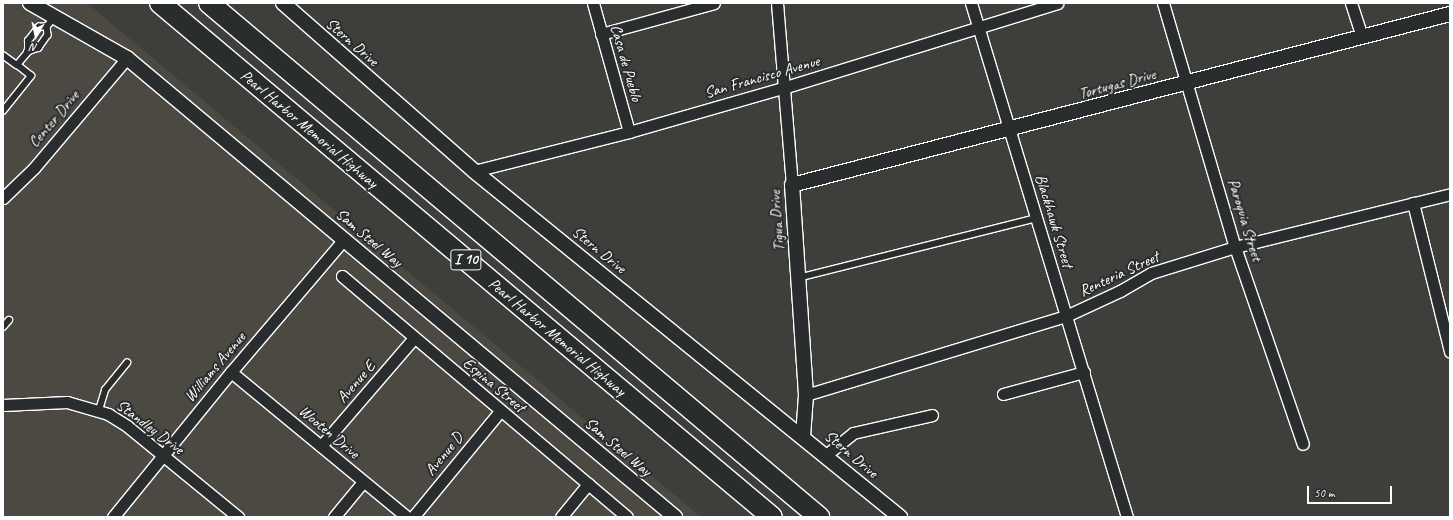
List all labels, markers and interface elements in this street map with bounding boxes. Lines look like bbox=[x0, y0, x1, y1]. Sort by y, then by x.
street label: Stern Drive bbox=[321, 14, 383, 70]
north arrow bbox=[16, 16, 56, 56]
street label: Casa de Pueblo bbox=[606, 22, 646, 104]
text: N bbox=[30, 40, 39, 55]
street label: San Francisco Avenue bbox=[702, 51, 822, 103]
street label: Tortugas Drive bbox=[1076, 65, 1158, 103]
street label: Pearl Harbor Memorial Highway bbox=[236, 66, 382, 192]
street label: Center Drive bbox=[25, 86, 83, 152]
street label: Blackhawk Street bbox=[1031, 172, 1077, 270]
street label: Paroquia Street bbox=[1223, 176, 1267, 264]
street label: Tigua Drive bbox=[765, 190, 789, 252]
street label: Sam Steel Way bbox=[332, 204, 406, 272]
street label: Stern Drive bbox=[568, 222, 630, 278]
road number: I 10 bbox=[450, 247, 482, 273]
street label: Renteria Street bbox=[1076, 247, 1162, 301]
street label: Pearl Harbor Memorial Highway bbox=[484, 274, 630, 400]
street label: Williams Avenue bbox=[180, 328, 250, 406]
street label: Espina Street bbox=[459, 353, 529, 417]
street label: Avenue E bbox=[333, 357, 379, 407]
street label: Standley Drive bbox=[112, 395, 188, 459]
street label: Wooten Drive bbox=[295, 401, 363, 463]
street label: Sam Steel Way bbox=[581, 413, 655, 481]
street label: Stern Drive bbox=[820, 426, 882, 482]
street label: Avenue D bbox=[421, 429, 467, 479]
scale bar bbox=[1309, 478, 1394, 504]
text: 50 m bbox=[1314, 485, 1334, 501]

